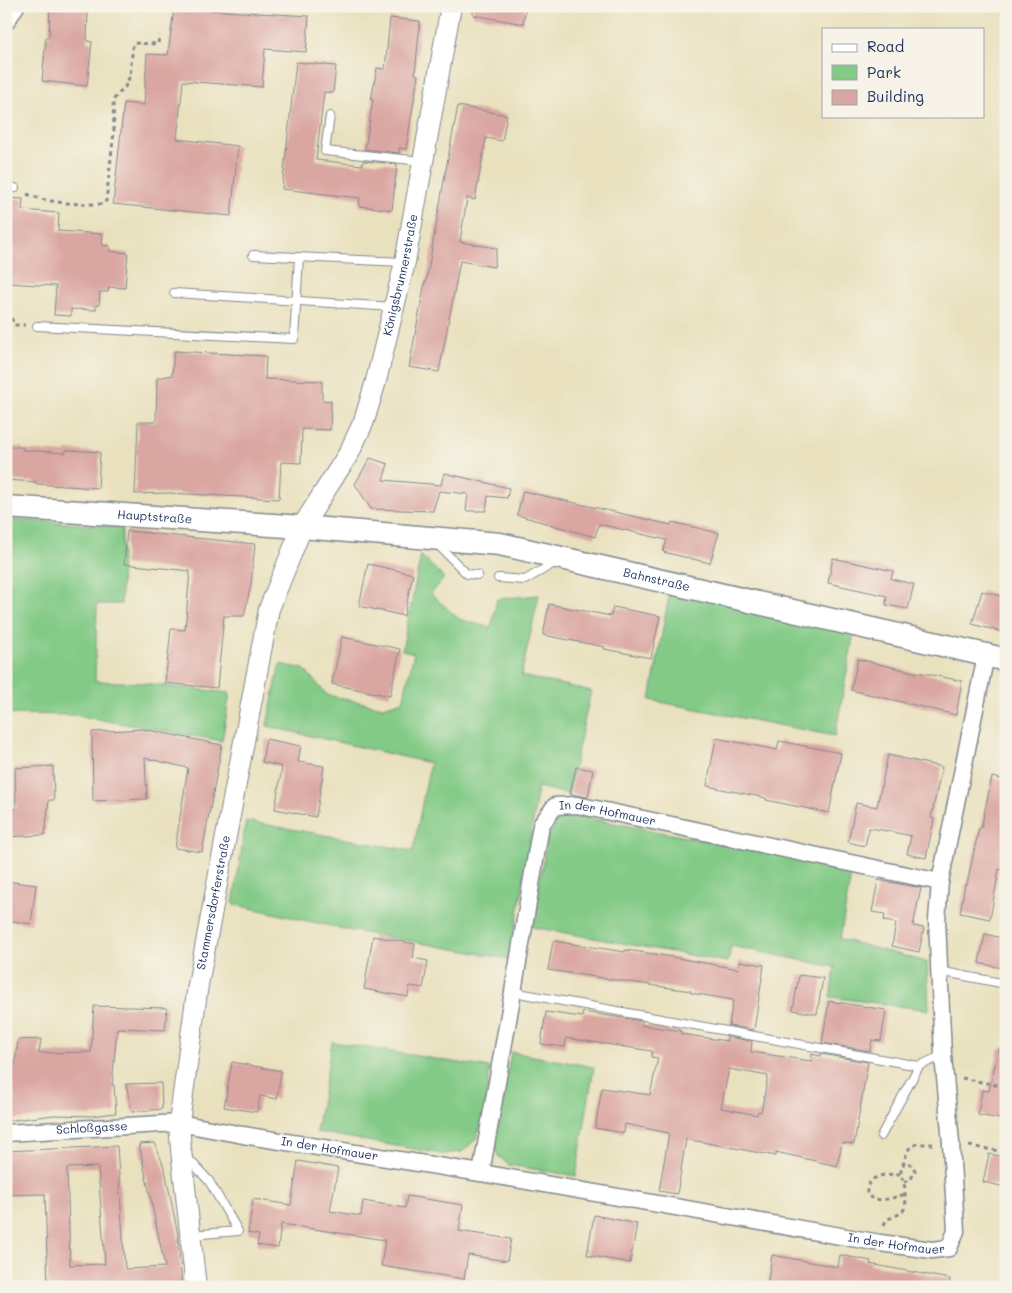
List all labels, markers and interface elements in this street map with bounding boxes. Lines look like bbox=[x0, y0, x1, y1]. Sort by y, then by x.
legend bbox=[822, 28, 984, 118]
text: Road bbox=[867, 36, 904, 56]
text: Park bbox=[867, 62, 901, 82]
text: Building bbox=[867, 86, 924, 106]
street label: Königsbrunnerstraße bbox=[378, 212, 420, 337]
street label: Hauptstraße bbox=[117, 506, 193, 527]
street label: Bahnstraße bbox=[622, 563, 692, 594]
street label: In der Hofmauer bbox=[559, 796, 657, 829]
street label: Stammersdorferstraße bbox=[192, 834, 233, 971]
street label: Schloßgasse bbox=[55, 1117, 128, 1137]
street label: In der Hofmauer bbox=[280, 1132, 379, 1163]
street label: In der Hofmauer bbox=[847, 1229, 946, 1257]

